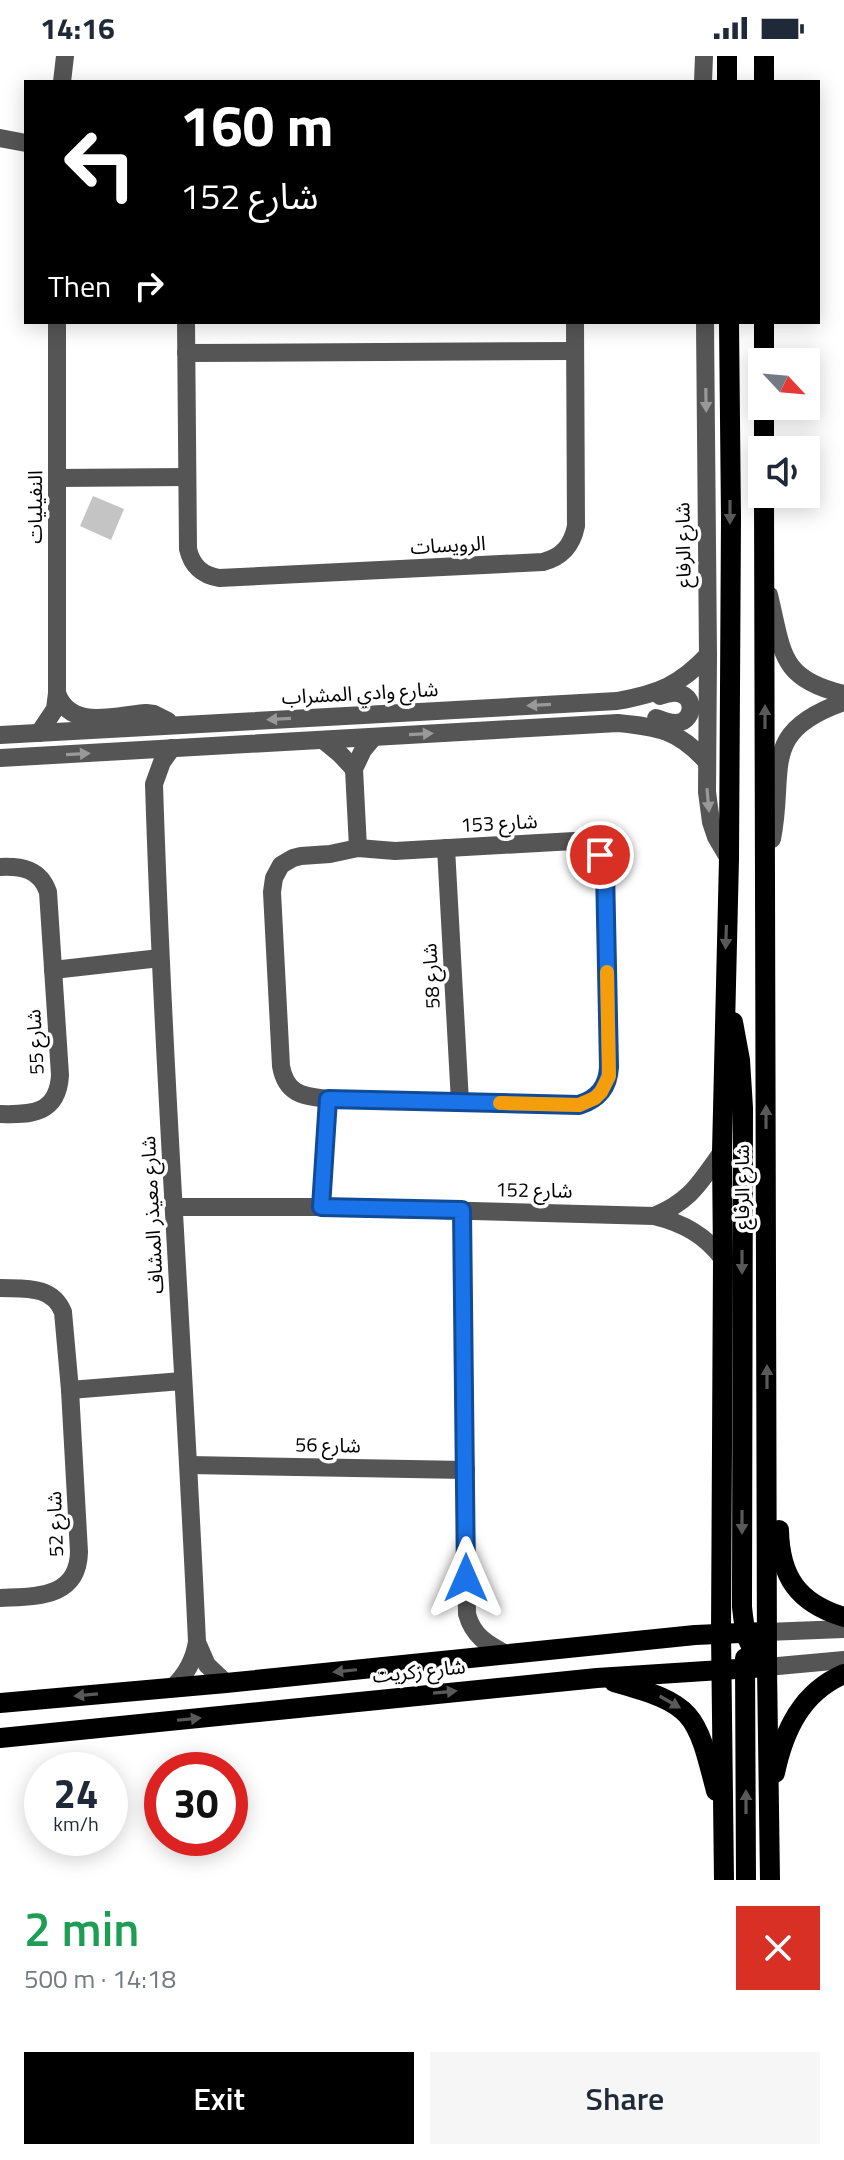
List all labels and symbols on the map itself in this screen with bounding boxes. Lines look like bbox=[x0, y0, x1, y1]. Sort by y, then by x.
north arrow bbox=[748, 348, 820, 420]
one-way arrow bbox=[700, 388, 712, 413]
street label: النفيليات bbox=[19, 470, 50, 544]
one-way arrow bbox=[724, 500, 736, 525]
street label: شارع الرفاع bbox=[666, 502, 699, 588]
street label: الرويسات bbox=[409, 527, 486, 562]
street label: شارع وادي المشراب bbox=[281, 673, 439, 713]
one-way arrow bbox=[526, 699, 551, 712]
one-way arrow bbox=[759, 704, 771, 729]
one-way arrow bbox=[266, 713, 291, 726]
one-way arrow bbox=[409, 728, 434, 741]
one-way arrow bbox=[66, 747, 91, 760]
one-way arrow bbox=[702, 788, 715, 813]
street label: شارع 153 bbox=[460, 805, 538, 840]
pin bbox=[566, 821, 634, 889]
one-way arrow bbox=[720, 925, 733, 950]
street label: شارع 58 bbox=[413, 942, 448, 1010]
street label: شارع 55 bbox=[17, 1008, 52, 1076]
one-way arrow bbox=[760, 1104, 772, 1129]
street label: شارع معيذر المشاف bbox=[132, 1135, 171, 1295]
street label: شارع الرفاع bbox=[726, 1144, 757, 1230]
street label: شارع 152 bbox=[495, 1173, 573, 1206]
one-way arrow bbox=[736, 1250, 748, 1275]
one-way arrow bbox=[761, 1364, 773, 1389]
street label: شارع 56 bbox=[295, 1428, 361, 1461]
street label: شارع 52 bbox=[38, 1491, 71, 1557]
one-way arrow bbox=[736, 1510, 748, 1535]
position arrow bbox=[424, 1536, 508, 1620]
street label: شارع زكريت bbox=[371, 1650, 467, 1691]
one-way arrow bbox=[332, 1664, 357, 1677]
one-way arrow bbox=[433, 1686, 458, 1699]
one-way arrow bbox=[73, 1689, 98, 1702]
one-way arrow bbox=[659, 1695, 681, 1709]
one-way arrow bbox=[177, 1713, 202, 1726]
speed limit sign: 30 bbox=[144, 1752, 248, 1856]
one-way arrow bbox=[740, 1789, 752, 1814]

